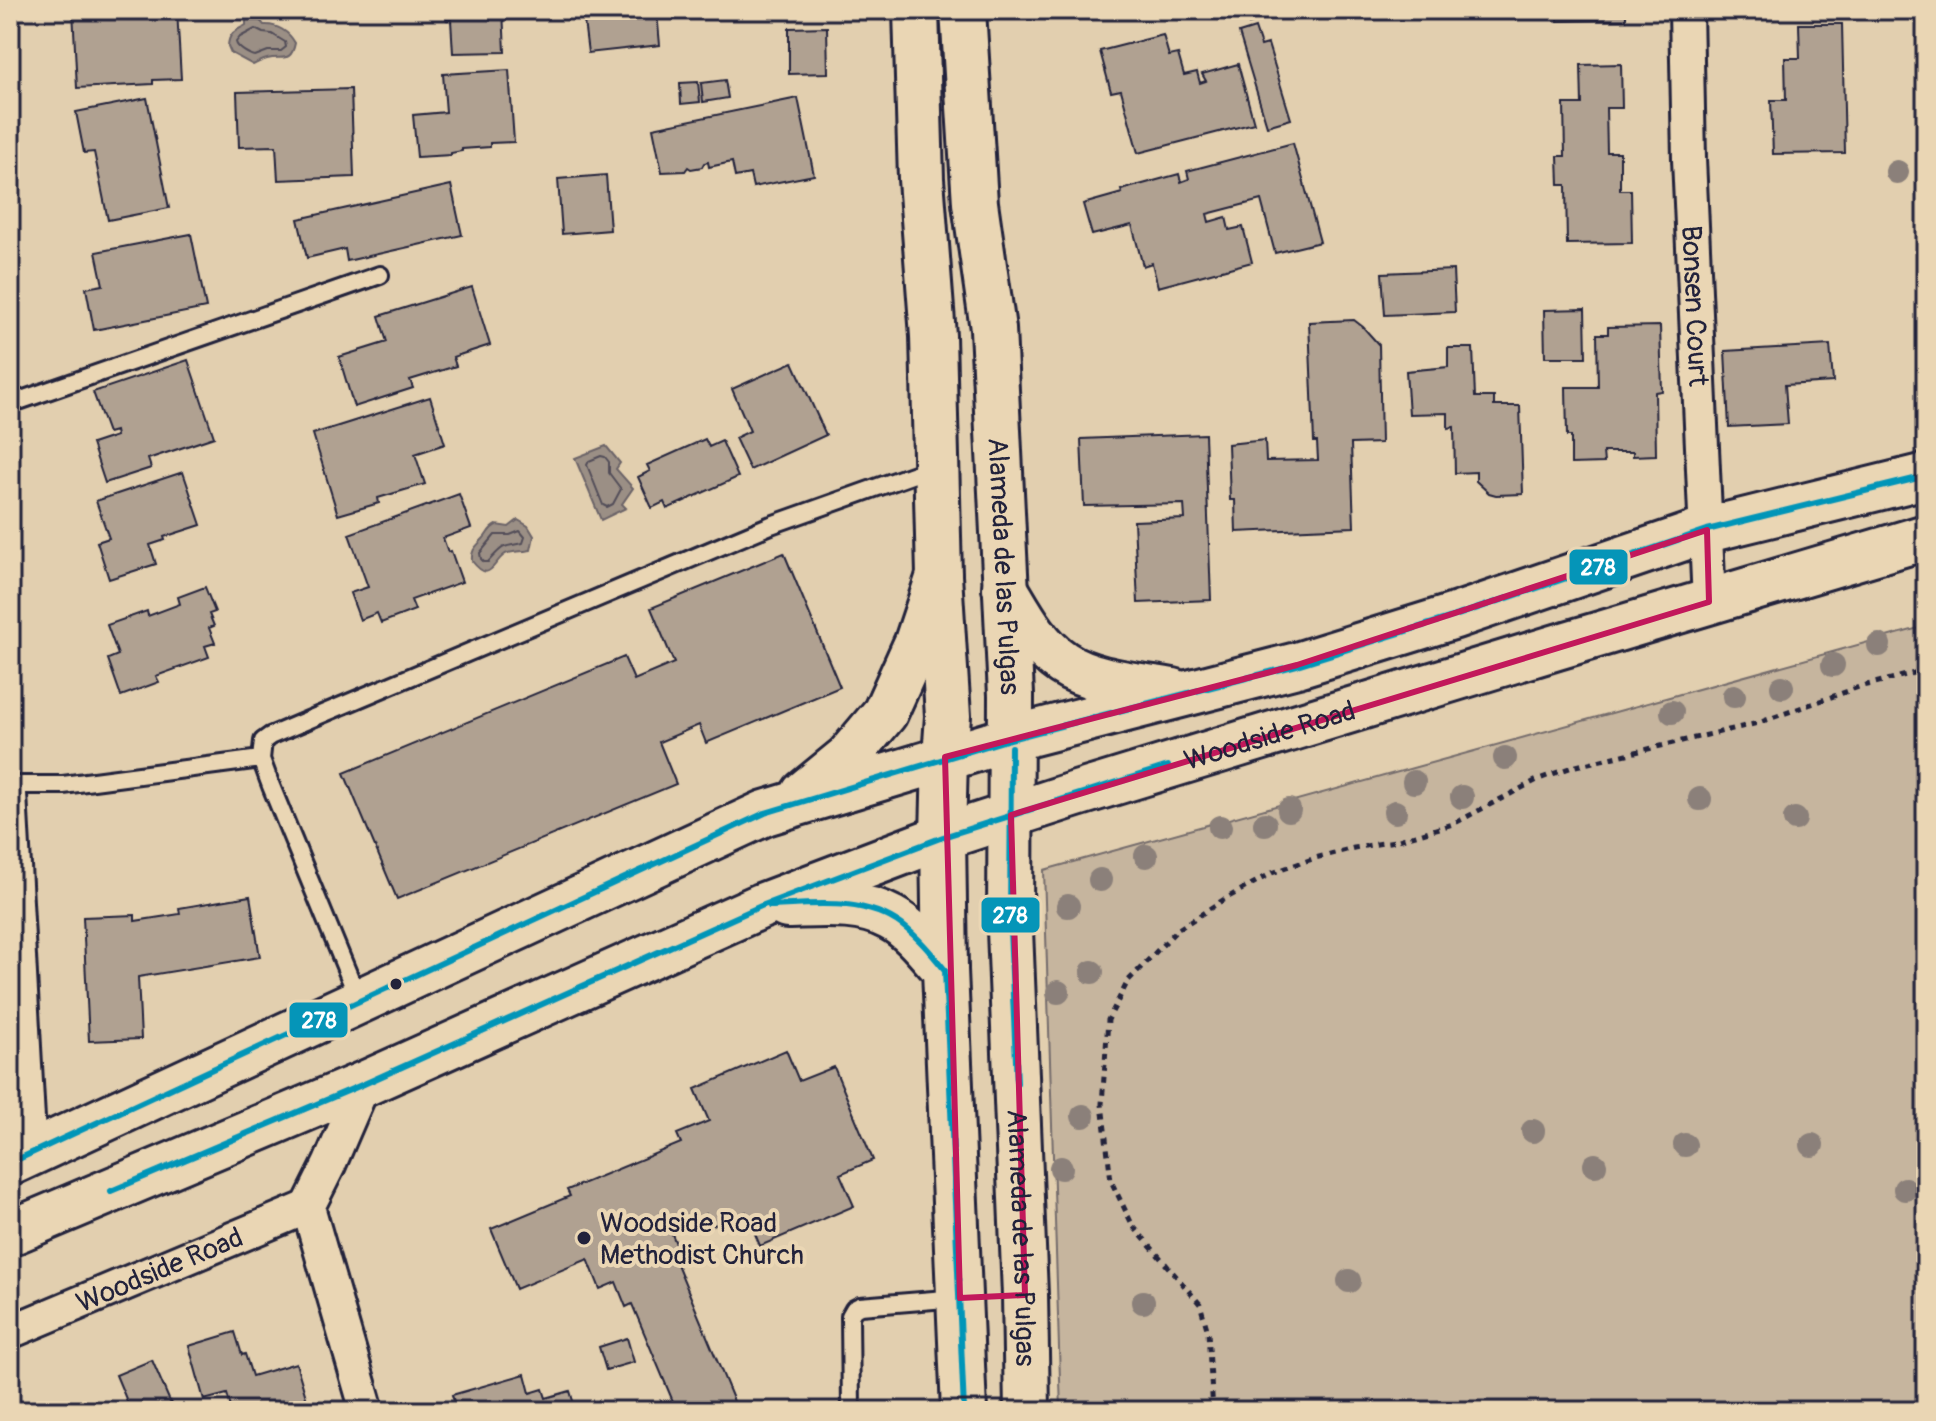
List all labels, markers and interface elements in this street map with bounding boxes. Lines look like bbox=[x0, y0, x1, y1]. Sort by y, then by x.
street label: Bonsen Court bbox=[1673, 225, 1715, 388]
street label: Alameda de las Pulgas bbox=[979, 437, 1027, 696]
line badge: 278 bbox=[1568, 548, 1629, 586]
text: 278 bbox=[1580, 554, 1616, 582]
street label: Woodside Road bbox=[1180, 694, 1360, 779]
line badge: 278 bbox=[980, 896, 1041, 934]
text: 278 bbox=[992, 902, 1028, 930]
unlabelled marker bbox=[388, 976, 404, 992]
line badge: 278 bbox=[288, 1001, 349, 1039]
text: 278 bbox=[301, 1007, 337, 1035]
street label: Alameda de las Pulgas bbox=[998, 1108, 1042, 1367]
place label: Woodside Road Methodist Church bbox=[600, 1206, 804, 1273]
street label: Woodside Road bbox=[71, 1220, 248, 1321]
marker: Woodside Road Methodist Church bbox=[575, 1229, 593, 1247]

